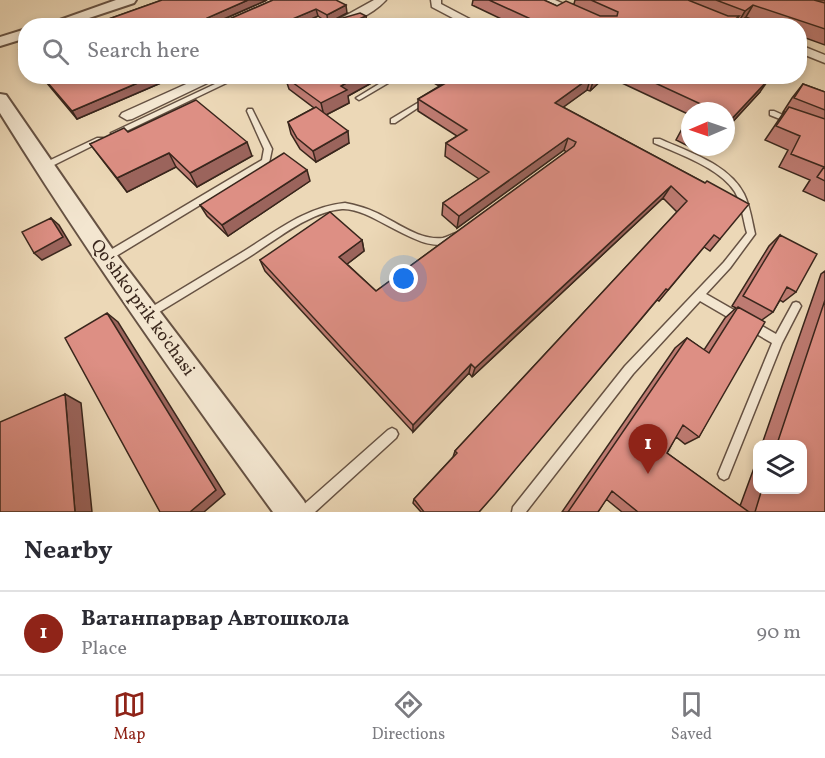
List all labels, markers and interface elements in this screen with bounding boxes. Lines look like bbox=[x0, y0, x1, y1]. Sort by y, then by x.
search box bbox=[18, 18, 807, 84]
icon: search bbox=[39, 35, 72, 68]
text: Search here bbox=[87, 36, 200, 67]
north arrow bbox=[681, 102, 735, 156]
street label: Qo'shko'prik ko'chasi bbox=[84, 234, 200, 382]
your location bbox=[389, 264, 418, 293]
pin: 1 bbox=[628, 424, 668, 474]
map controls bbox=[753, 440, 807, 494]
button: layers bbox=[753, 440, 807, 494]
text: Nearby bbox=[24, 533, 113, 569]
text: Ватанпарвар Автошкола bbox=[81, 604, 349, 635]
text: 1 bbox=[39, 619, 48, 647]
text: 90 m bbox=[757, 619, 801, 647]
text: Place bbox=[81, 635, 127, 663]
tab: Map bbox=[113, 688, 146, 746]
tab: Directions bbox=[372, 688, 445, 746]
tab: Saved bbox=[671, 688, 712, 746]

